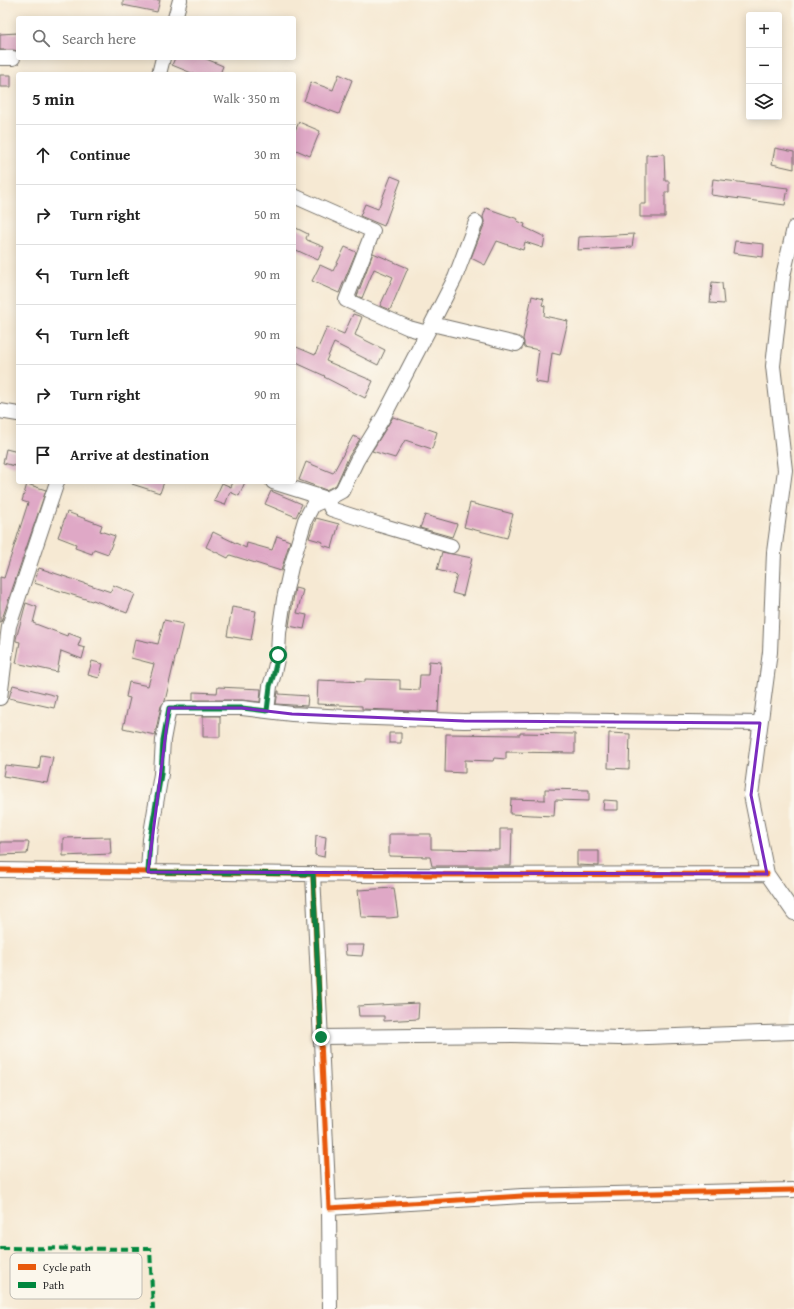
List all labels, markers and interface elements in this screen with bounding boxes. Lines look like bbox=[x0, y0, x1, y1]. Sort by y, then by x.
map controls bbox=[746, 12, 782, 120]
button: + bbox=[746, 12, 782, 48]
search box bbox=[16, 16, 296, 60]
icon: search bbox=[30, 27, 52, 49]
text: Search here bbox=[62, 28, 136, 49]
button: − bbox=[746, 48, 782, 84]
button: layers bbox=[746, 84, 782, 120]
text: 5 min bbox=[32, 86, 74, 111]
text: Walk · 350 m bbox=[213, 89, 280, 108]
icon: ahead bbox=[32, 144, 54, 166]
text: Continue bbox=[70, 144, 131, 165]
text: 30 m bbox=[254, 145, 280, 164]
icon: right bbox=[32, 204, 54, 226]
text: Turn right bbox=[70, 204, 141, 225]
text: 50 m bbox=[254, 205, 280, 224]
icon: left bbox=[32, 264, 54, 286]
text: Turn left bbox=[70, 264, 129, 285]
text: 90 m bbox=[254, 265, 280, 284]
icon: left bbox=[32, 324, 54, 346]
text: Turn left bbox=[70, 324, 129, 345]
text: 90 m bbox=[254, 325, 280, 344]
icon: right bbox=[32, 384, 54, 406]
text: Turn right bbox=[70, 384, 141, 405]
text: 90 m bbox=[254, 385, 280, 404]
icon: arrive bbox=[32, 444, 54, 466]
text: Arrive at destination bbox=[70, 444, 209, 465]
route start bbox=[269, 646, 287, 664]
route end bbox=[312, 1028, 330, 1046]
legend bbox=[10, 1253, 142, 1299]
text: Cycle path bbox=[43, 1259, 92, 1275]
text: Path bbox=[43, 1277, 65, 1293]

